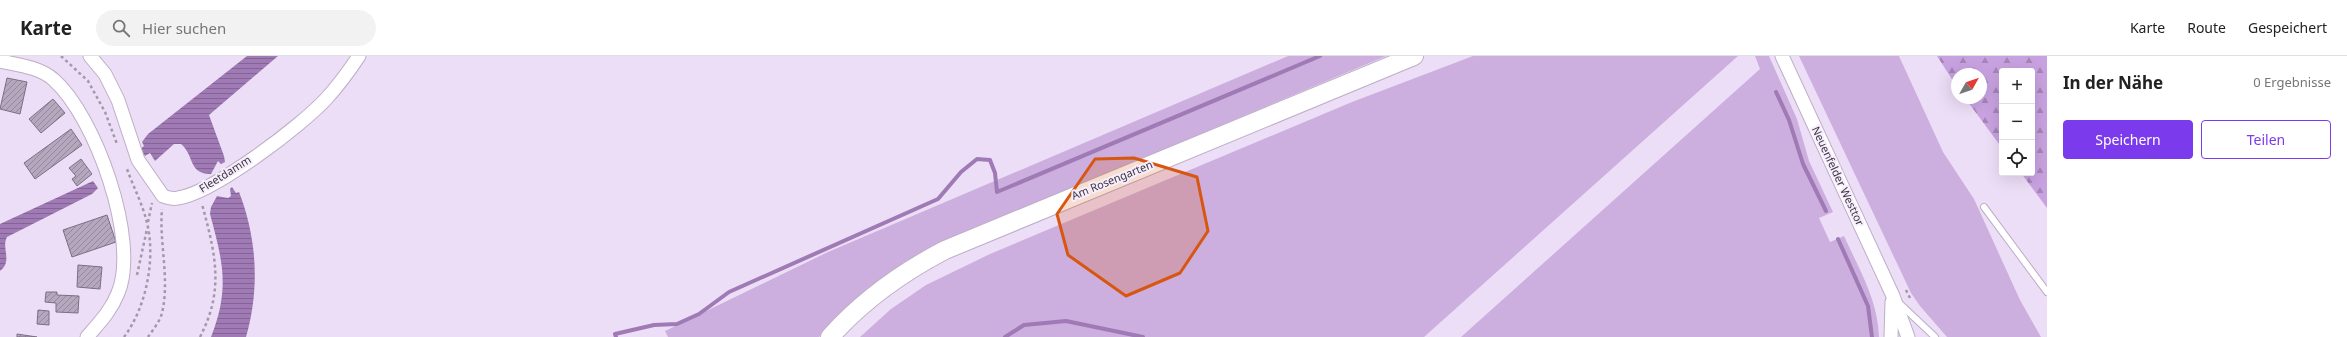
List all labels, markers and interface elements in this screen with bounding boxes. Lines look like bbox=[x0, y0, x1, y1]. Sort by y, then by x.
search box bbox=[96, 10, 376, 46]
text: Karte bbox=[20, 15, 72, 41]
icon: search bbox=[110, 17, 132, 39]
text: Hier suchen bbox=[142, 18, 226, 38]
text: Karte bbox=[2130, 18, 2165, 37]
text: Route bbox=[2187, 18, 2226, 37]
text: Gespeichert bbox=[2248, 18, 2327, 37]
north arrow bbox=[1951, 68, 1987, 104]
map controls bbox=[1999, 68, 2035, 176]
button: + bbox=[1999, 68, 2035, 104]
text: In der Nähe bbox=[2063, 71, 2163, 94]
text: 0 Ergebnisse bbox=[2253, 73, 2331, 91]
button: − bbox=[1999, 104, 2035, 140]
button: Speichern bbox=[2063, 120, 2193, 159]
button: Teilen bbox=[2201, 120, 2331, 159]
street label: Neuenfelder Westtor bbox=[1809, 124, 1868, 228]
button: locate bbox=[1999, 140, 2035, 176]
street label: Fleetdamm bbox=[196, 152, 253, 195]
street label: Am Rosengarten bbox=[1069, 156, 1155, 203]

